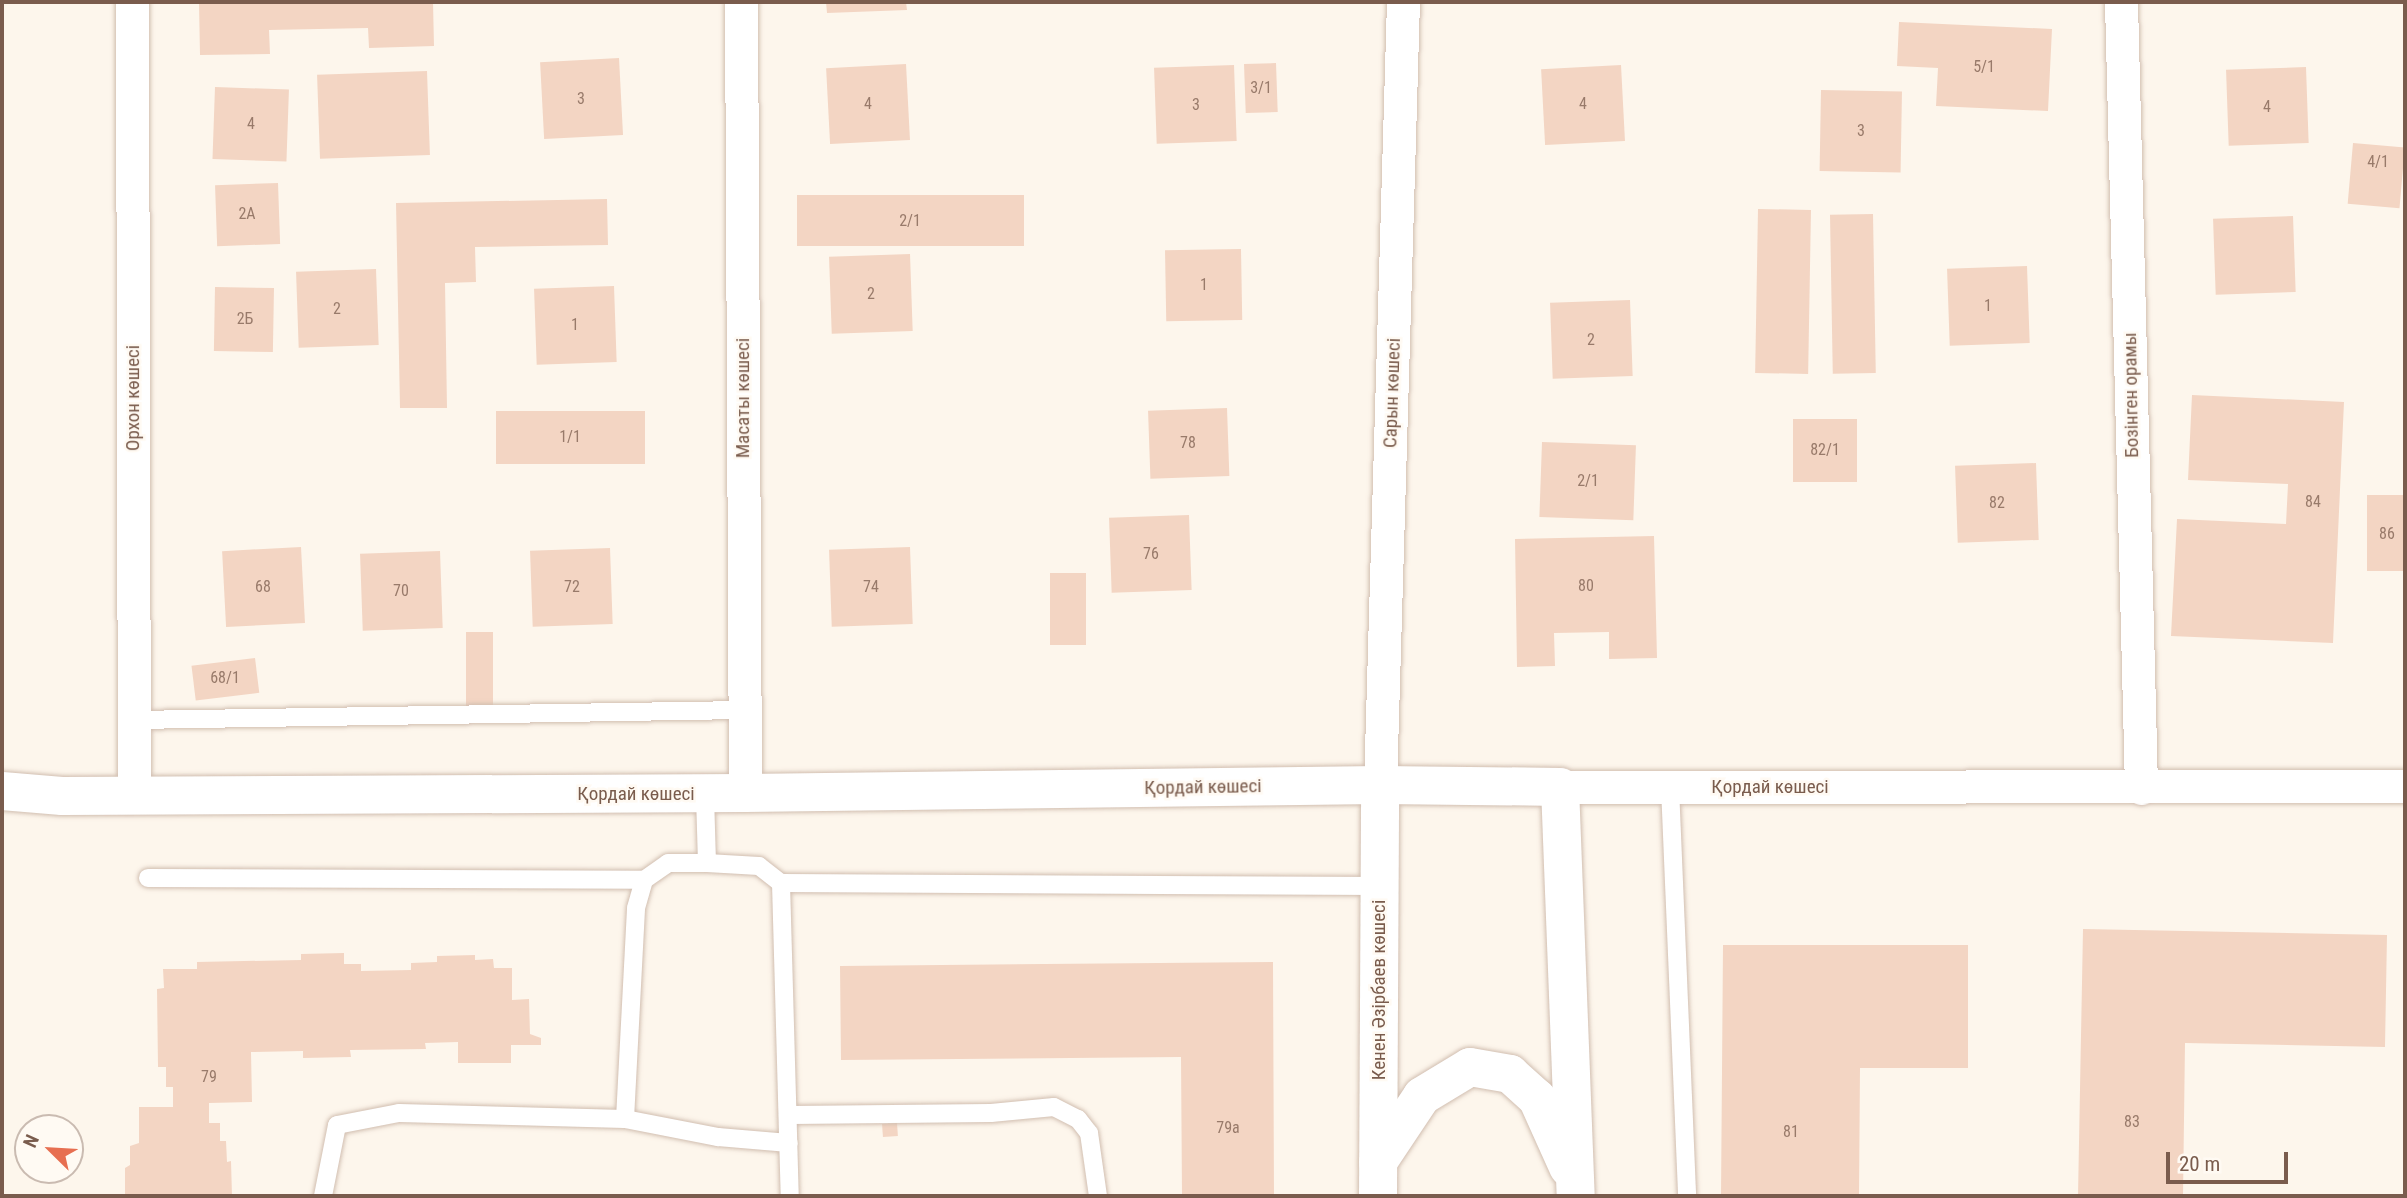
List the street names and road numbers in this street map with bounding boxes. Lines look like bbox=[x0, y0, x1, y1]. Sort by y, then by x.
street label: Бозінген орамы bbox=[2119, 332, 2143, 458]
street label: Масаты көшесі bbox=[732, 338, 754, 458]
street label: Сарын көшесі bbox=[1379, 338, 1405, 448]
street label: Орхон көшесі bbox=[122, 345, 144, 451]
street label: Қордай көшесі bbox=[1144, 775, 1262, 799]
street label: Қордай көшесі bbox=[1711, 776, 1829, 798]
street label: Қордай көшесі bbox=[577, 783, 695, 805]
street label: Кенен Әзірбаев көшесі bbox=[1368, 900, 1390, 1080]

